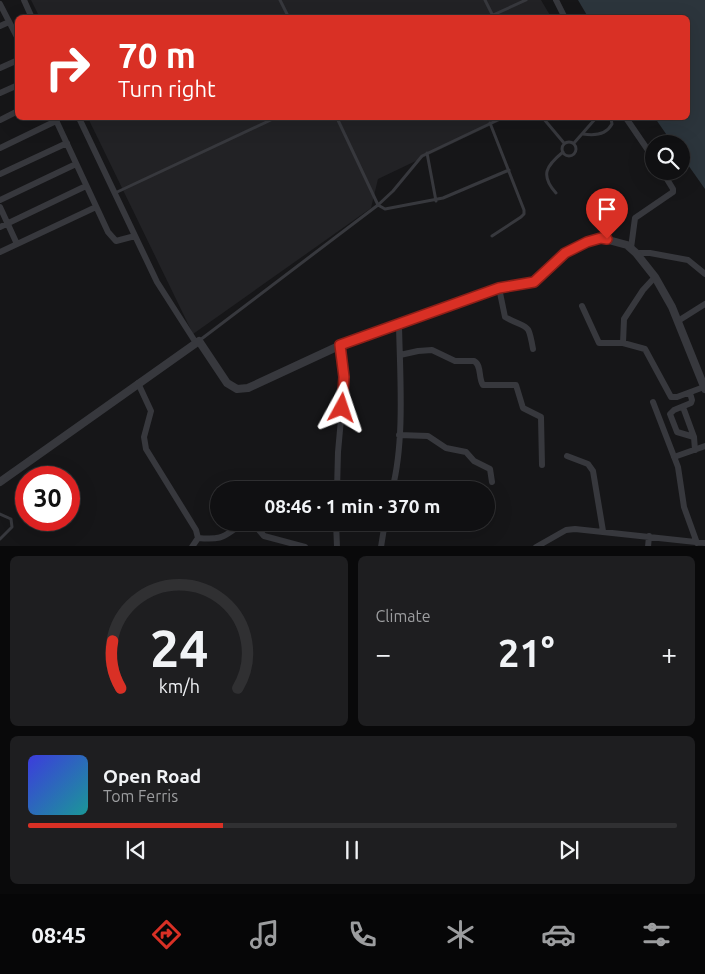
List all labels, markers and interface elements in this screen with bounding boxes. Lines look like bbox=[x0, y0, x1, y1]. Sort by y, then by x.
icon: right bbox=[35, 35, 100, 100]
text: 70 m bbox=[118, 35, 196, 75]
text: Turn right bbox=[118, 76, 216, 101]
map controls bbox=[645, 135, 690, 180]
button: search bbox=[645, 135, 690, 180]
pin bbox=[586, 188, 628, 239]
icon: arrive bbox=[593, 195, 621, 223]
position arrow bbox=[315, 381, 367, 433]
speed limit sign: 30 bbox=[15, 466, 80, 531]
text: 08:46 · 1 min · 370 m bbox=[265, 495, 440, 517]
text: Climate bbox=[376, 607, 431, 625]
text: 24 bbox=[149, 619, 208, 677]
text: 21° bbox=[498, 632, 554, 674]
text: − bbox=[376, 638, 391, 669]
text: + bbox=[661, 638, 677, 669]
text: km/h bbox=[158, 676, 199, 696]
text: Open Road bbox=[103, 765, 201, 787]
text: Tom Ferris bbox=[103, 787, 178, 805]
icon: previous bbox=[122, 836, 150, 864]
icon: pause bbox=[338, 836, 366, 864]
icon: next bbox=[555, 836, 583, 864]
icon: directions bbox=[149, 917, 184, 952]
icon: music bbox=[247, 917, 282, 952]
icon: phone bbox=[345, 917, 380, 952]
icon: climate bbox=[443, 917, 478, 952]
icon: car bbox=[541, 917, 576, 952]
icon: filters bbox=[639, 917, 674, 952]
text: 08:45 bbox=[31, 922, 86, 947]

